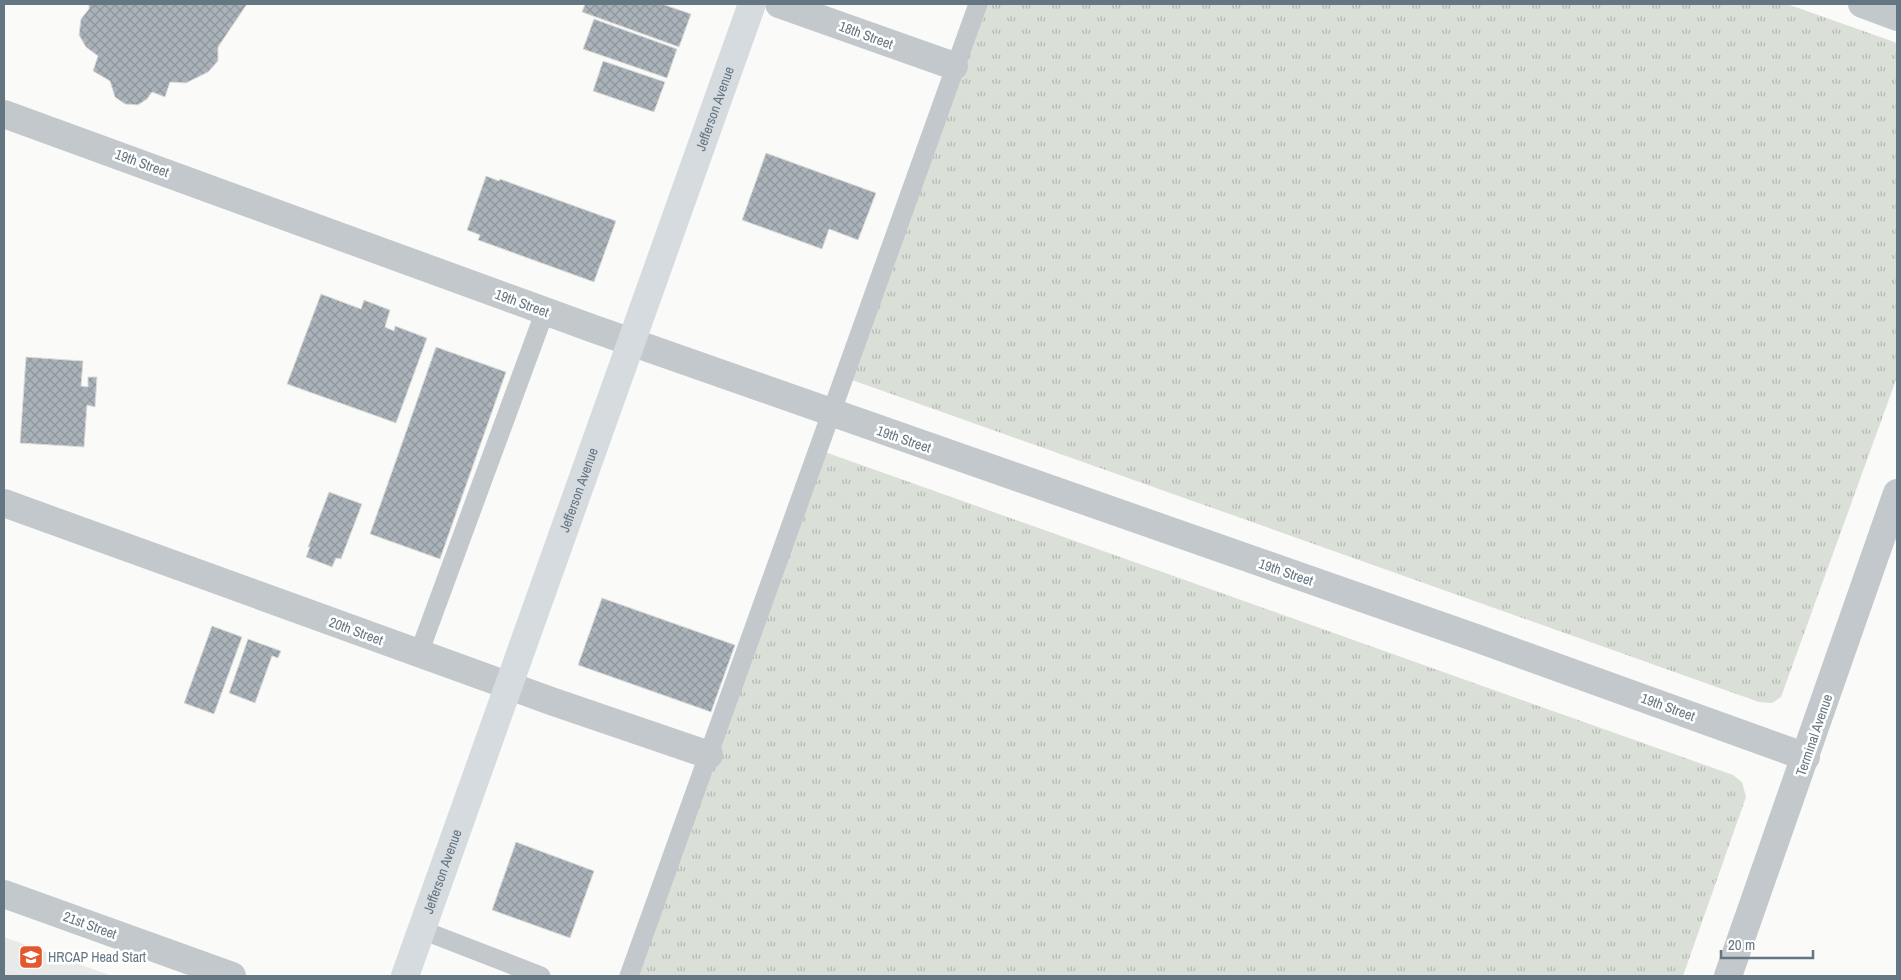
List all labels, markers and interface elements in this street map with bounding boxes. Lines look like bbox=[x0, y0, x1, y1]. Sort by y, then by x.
street label: 18th Street bbox=[837, 17, 895, 53]
street label: Jefferson Avenue bbox=[691, 64, 738, 153]
street label: 19th Street bbox=[113, 145, 171, 181]
street label: 19th Street bbox=[493, 285, 551, 321]
street label: 19th Street bbox=[875, 421, 933, 457]
street label: Jefferson Avenue bbox=[555, 445, 602, 535]
street label: 19th Street bbox=[1257, 554, 1315, 590]
street label: 20th Street bbox=[327, 613, 385, 649]
street label: 19th Street bbox=[1639, 689, 1697, 725]
street label: Terminal Avenue bbox=[1792, 692, 1836, 778]
street label: Jefferson Avenue bbox=[419, 827, 466, 916]
street label: 21st Street bbox=[61, 907, 119, 943]
scale bar bbox=[1721, 928, 1814, 960]
text: 20 m bbox=[1728, 934, 1755, 955]
school or university icon: HRCAP Head Start bbox=[18, 944, 44, 970]
place label: HRCAP Head Start bbox=[48, 948, 146, 966]

